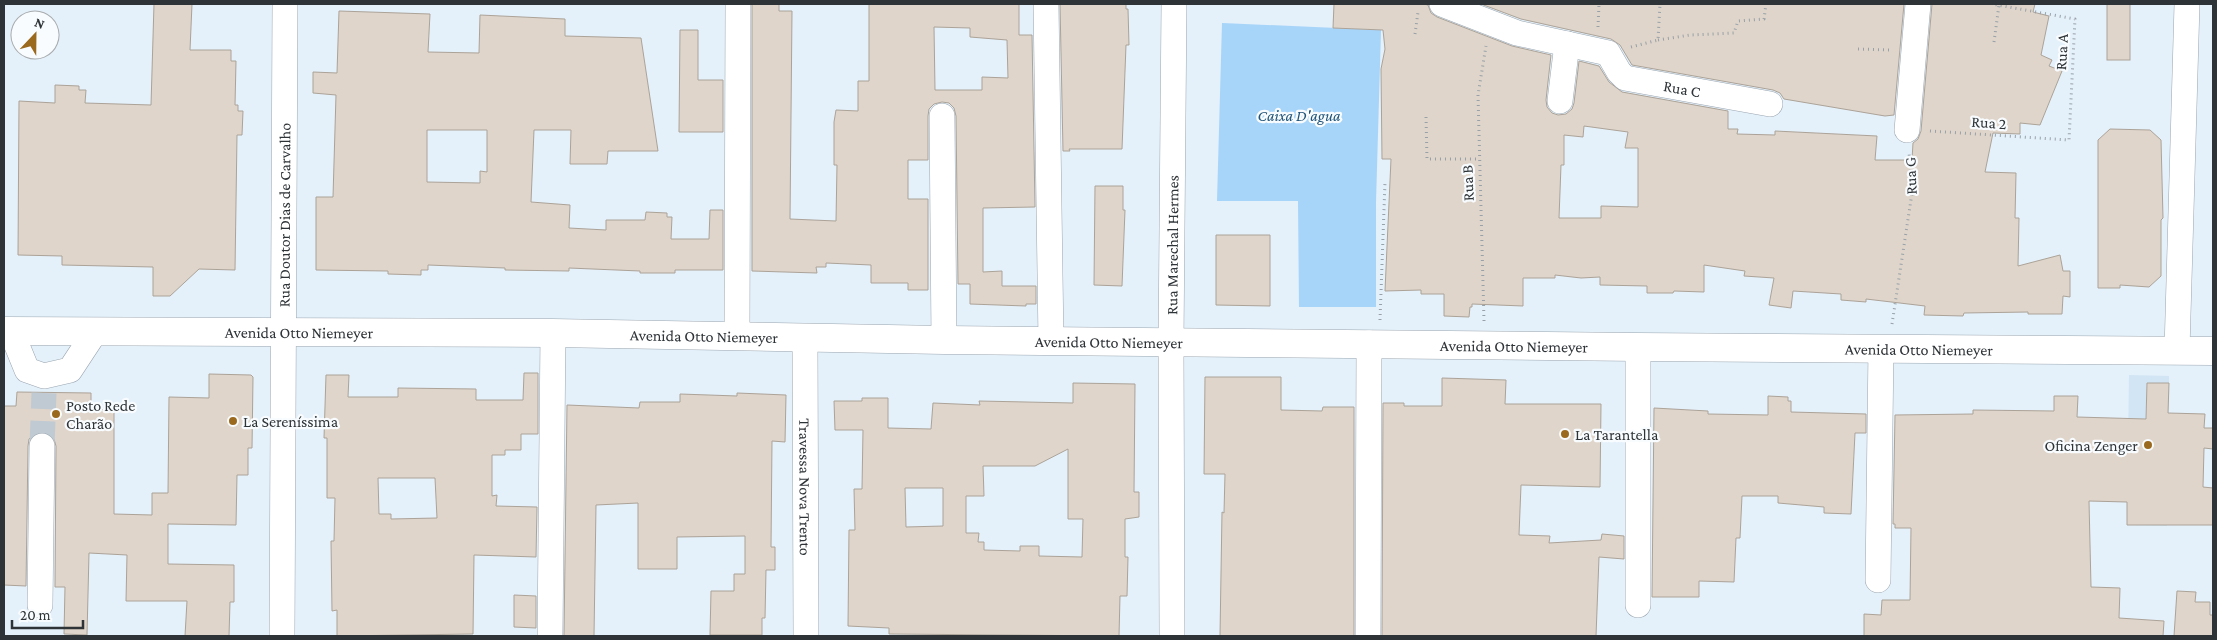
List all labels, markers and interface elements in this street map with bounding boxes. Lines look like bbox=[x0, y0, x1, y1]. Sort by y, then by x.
north arrow bbox=[10, 10, 60, 60]
text: N bbox=[32, 14, 48, 32]
street label: Rua A bbox=[2052, 32, 2071, 71]
street label: Rua C bbox=[1662, 77, 1702, 100]
park label: Caixa D'agua bbox=[1258, 107, 1341, 125]
street label: Rua 2 bbox=[1971, 113, 2007, 132]
street label: Rua Doutor Dias de Carvalho bbox=[276, 123, 293, 307]
street label: Rua G bbox=[1901, 157, 1920, 195]
street label: Rua B bbox=[1458, 164, 1477, 201]
street label: Rua Marechal Hermes bbox=[1163, 175, 1181, 315]
street label: Avenida Otto Niemeyer bbox=[225, 324, 374, 342]
street label: Avenida Otto Niemeyer bbox=[630, 326, 779, 347]
street label: Avenida Otto Niemeyer bbox=[1035, 333, 1183, 352]
street label: Avenida Otto Niemeyer bbox=[1440, 337, 1588, 356]
street label: Avenida Otto Niemeyer bbox=[1845, 340, 1993, 359]
place label: Posto Rede Charão bbox=[66, 397, 135, 432]
marker: Posto Rede Charão bbox=[50, 408, 62, 420]
place label: La Sereníssima bbox=[243, 413, 339, 430]
marker: La Sereníssima bbox=[227, 415, 239, 427]
street label: Travessa Nova Trento bbox=[796, 418, 814, 556]
place label: La Tarantella bbox=[1575, 426, 1659, 443]
marker: La Tarantella bbox=[1559, 428, 1571, 440]
place label: Oficina Zenger bbox=[2045, 437, 2138, 455]
marker: Oficina Zenger bbox=[2142, 439, 2154, 451]
scale bar bbox=[12, 598, 84, 630]
text: 20 m bbox=[20, 607, 51, 623]

